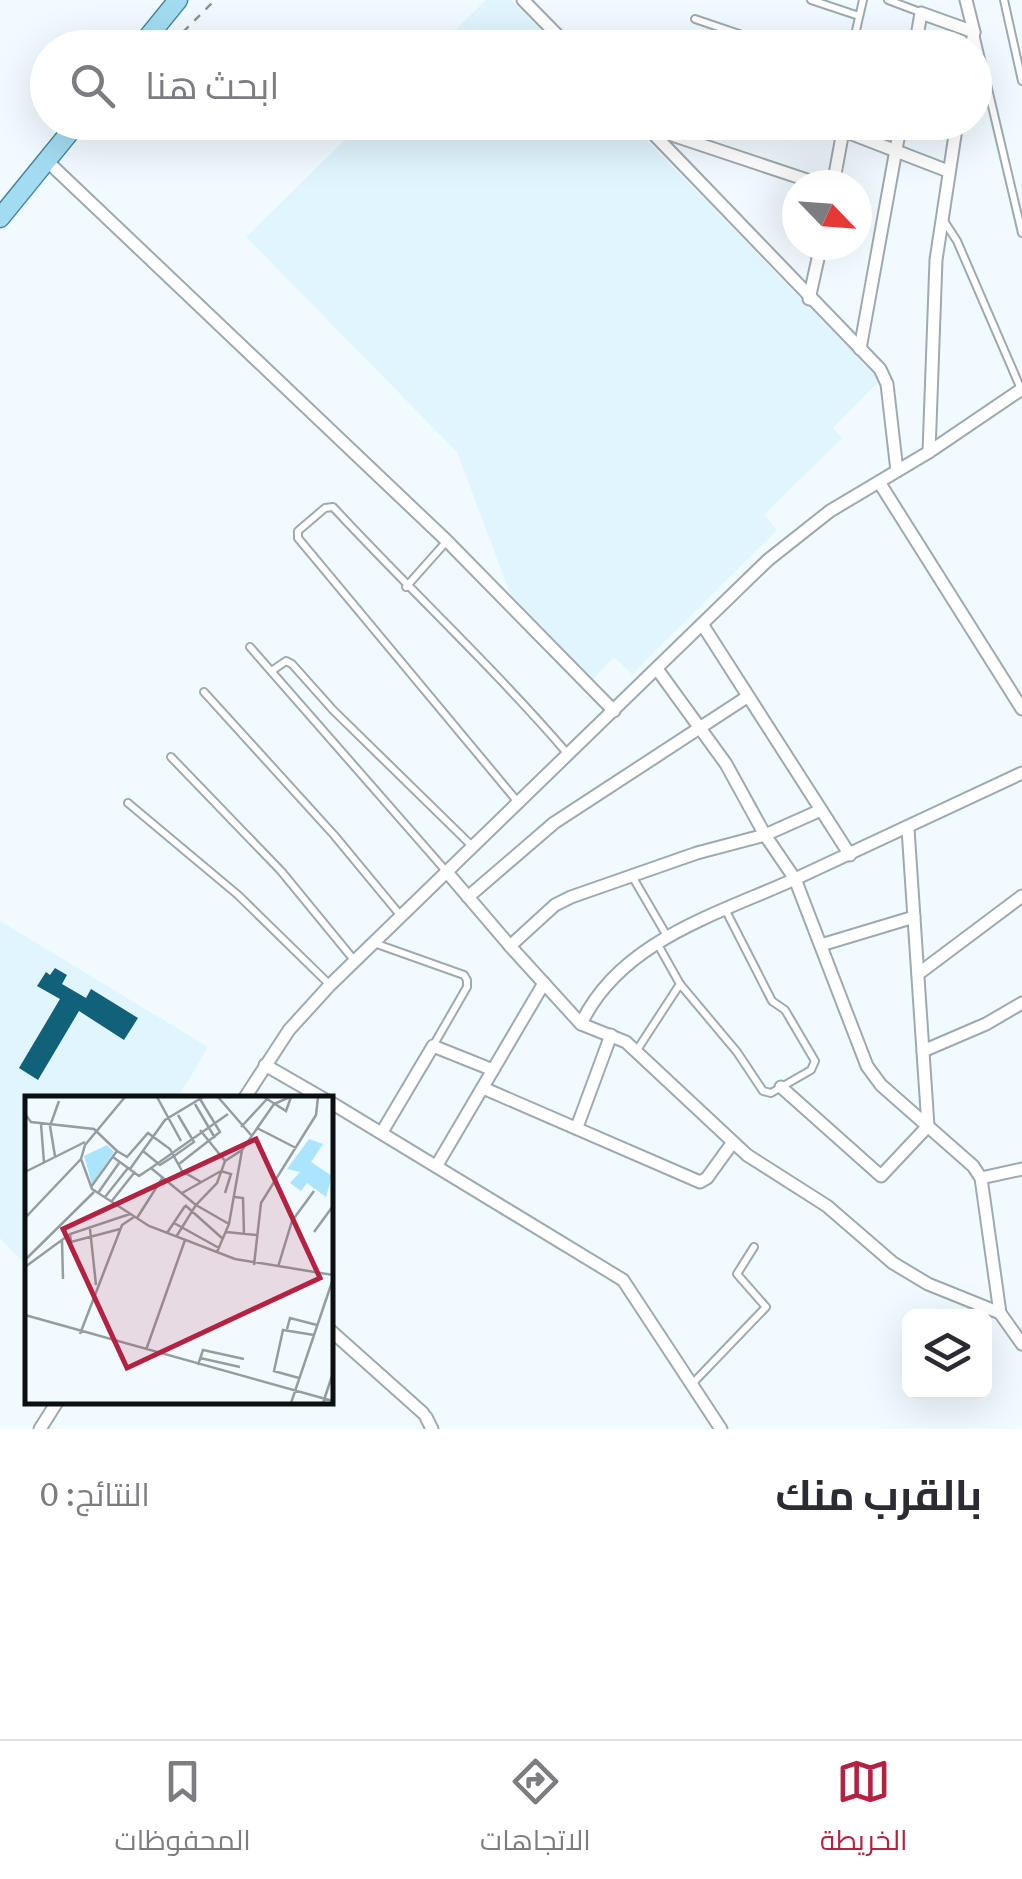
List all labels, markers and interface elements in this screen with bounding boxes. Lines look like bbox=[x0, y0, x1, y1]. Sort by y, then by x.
search box bbox=[30, 30, 992, 140]
text: ابحث هنا bbox=[145, 54, 280, 111]
icon: search bbox=[65, 58, 120, 113]
north arrow bbox=[782, 170, 872, 260]
inset map bbox=[25, 1096, 332, 1404]
map controls bbox=[902, 1309, 992, 1399]
button: layers bbox=[902, 1309, 992, 1399]
text: بالقرب منك bbox=[775, 1461, 982, 1523]
text: النتائج: 0 bbox=[40, 1468, 150, 1516]
tab: المحفوظات bbox=[115, 1754, 251, 1866]
tab: الاتجاهات bbox=[480, 1754, 591, 1866]
tab: الخريطة bbox=[820, 1754, 907, 1866]

